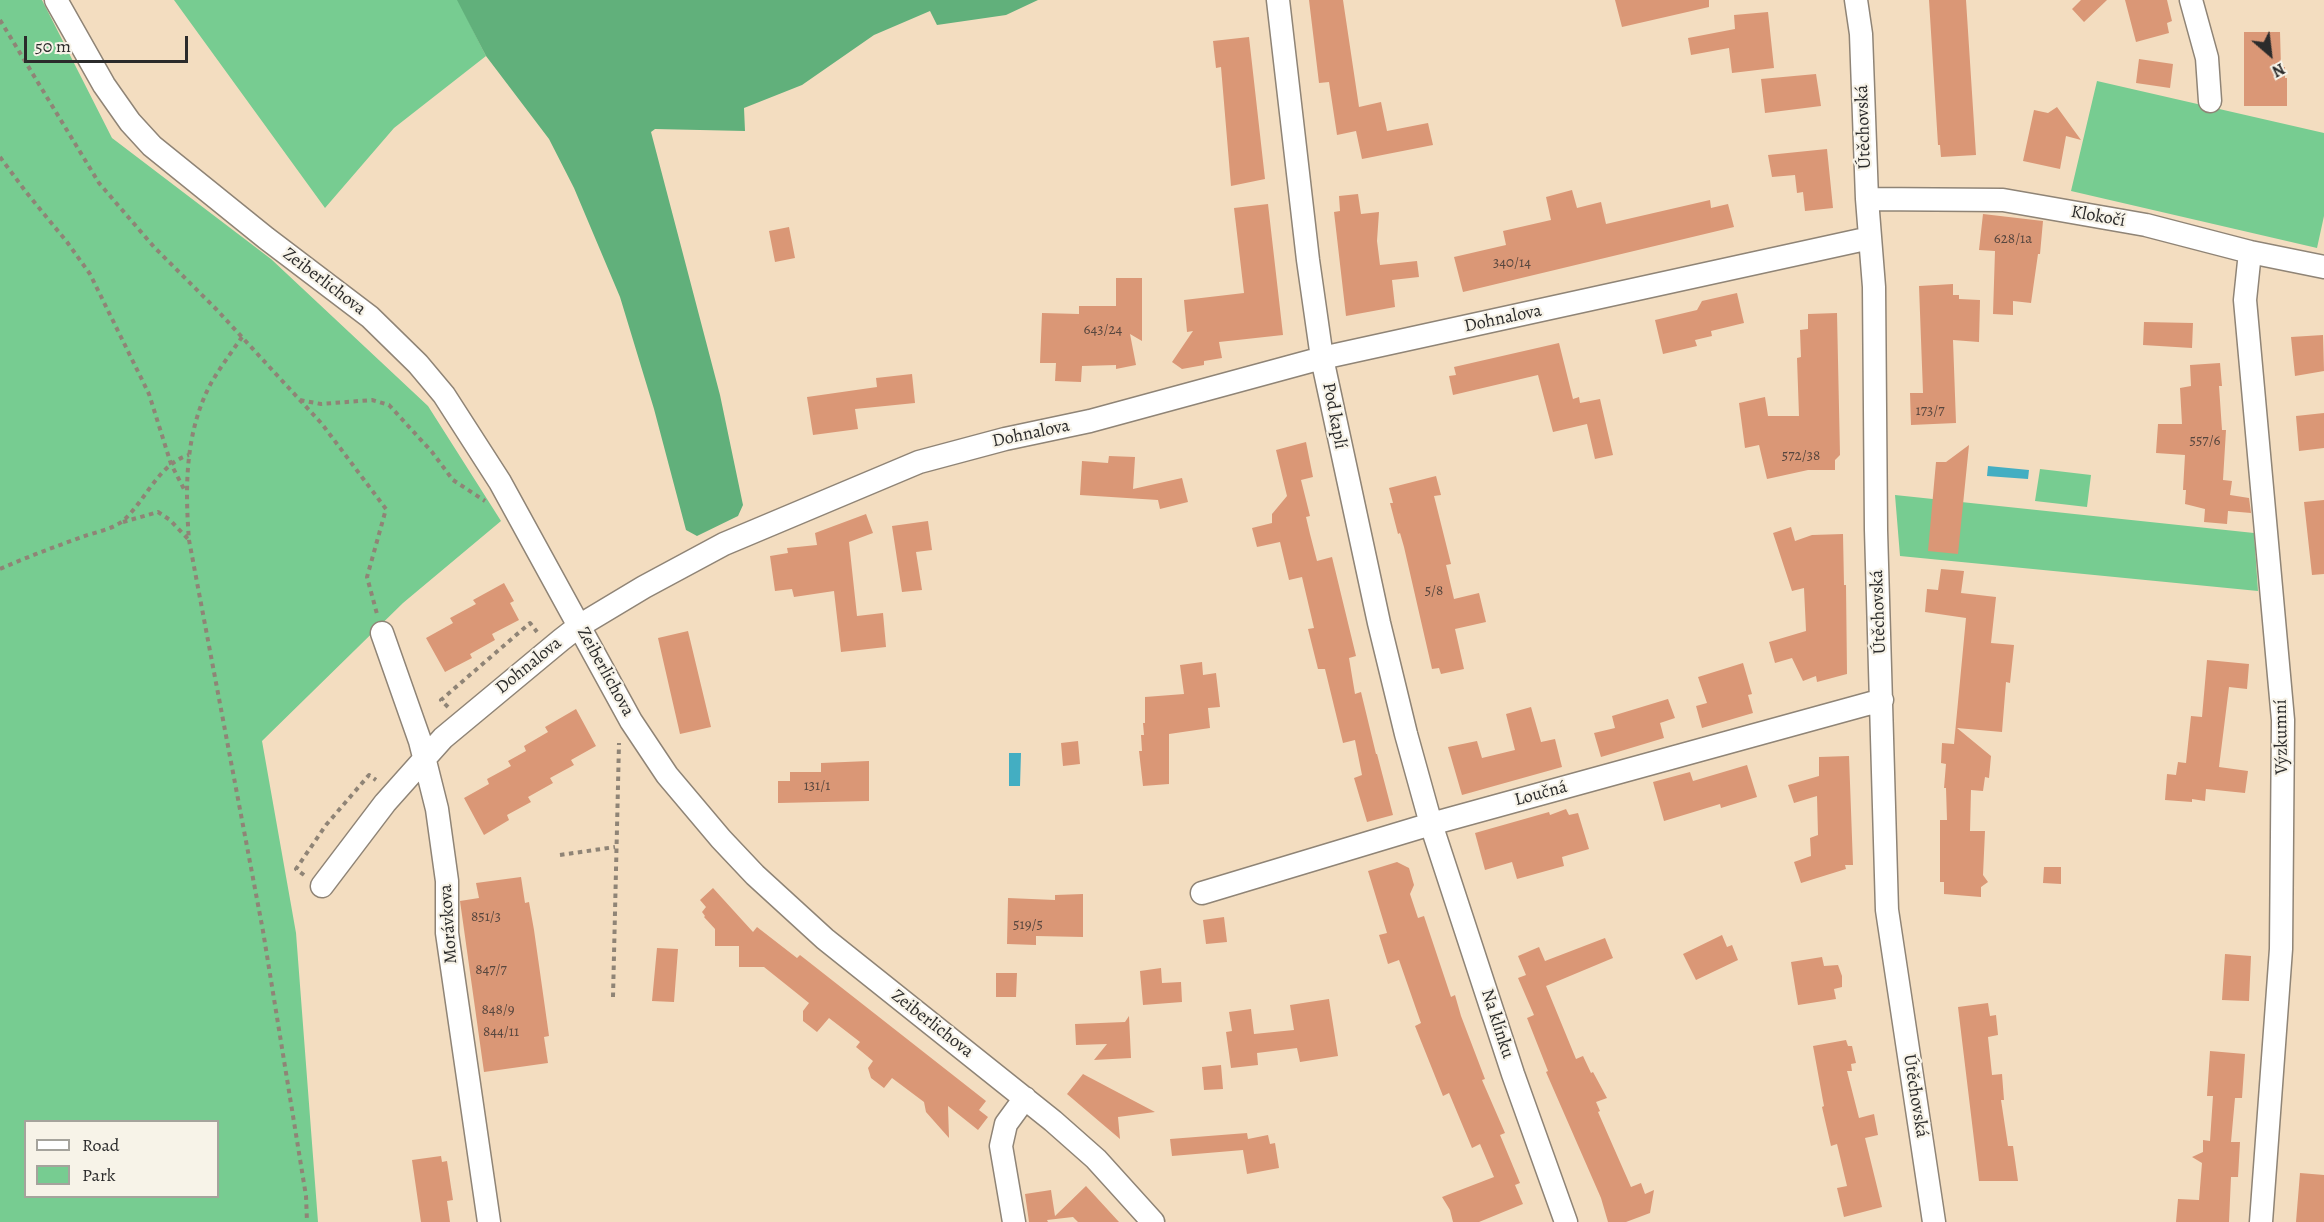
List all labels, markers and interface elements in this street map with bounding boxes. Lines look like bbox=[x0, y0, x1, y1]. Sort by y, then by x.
scale bar bbox=[27, 24, 190, 62]
north arrow bbox=[2240, 24, 2300, 84]
text: 50 m bbox=[35, 34, 71, 58]
text: N bbox=[2268, 57, 2289, 82]
street label: Útěchovská bbox=[1852, 84, 1876, 170]
street label: Klokočí bbox=[2069, 202, 2127, 232]
house number: 628/1a bbox=[1994, 230, 2032, 248]
street label: Zeiberlichova bbox=[278, 244, 370, 320]
house number: 340/14 bbox=[1493, 254, 1531, 272]
street label: Dohnalova bbox=[1462, 300, 1544, 338]
house number: 643/24 bbox=[1084, 321, 1122, 339]
street label: Pod kaplí bbox=[1317, 381, 1351, 451]
house number: 173/7 bbox=[1916, 402, 1944, 420]
street label: Dohnalova bbox=[990, 415, 1072, 453]
house number: 557/6 bbox=[2189, 432, 2221, 450]
house number: 572/38 bbox=[1782, 447, 1820, 465]
street label: Útěchovská bbox=[1867, 569, 1891, 655]
house number: 5/8 bbox=[1425, 582, 1443, 600]
street label: Zeiberlichova bbox=[572, 624, 638, 720]
street label: Dohnalova bbox=[492, 633, 566, 699]
street label: Výzkumní bbox=[2271, 699, 2293, 775]
house number: 131/1 bbox=[804, 777, 830, 795]
street label: Loučná bbox=[1512, 777, 1570, 811]
street label: Morávkova bbox=[435, 883, 463, 965]
house number: 851/3 bbox=[471, 908, 501, 926]
house number: 519/5 bbox=[1013, 916, 1043, 934]
house number: 847/7 bbox=[475, 961, 507, 979]
street label: Zeiberlichova bbox=[887, 985, 977, 1063]
street label: Na klínku bbox=[1476, 987, 1518, 1061]
house number: 848/9 bbox=[481, 1001, 515, 1019]
house number: 844/11 bbox=[483, 1023, 519, 1041]
street label: Útěchovská bbox=[1898, 1053, 1932, 1139]
legend bbox=[24, 1120, 219, 1198]
text: Road bbox=[82, 1133, 119, 1157]
text: Park bbox=[82, 1163, 116, 1187]

